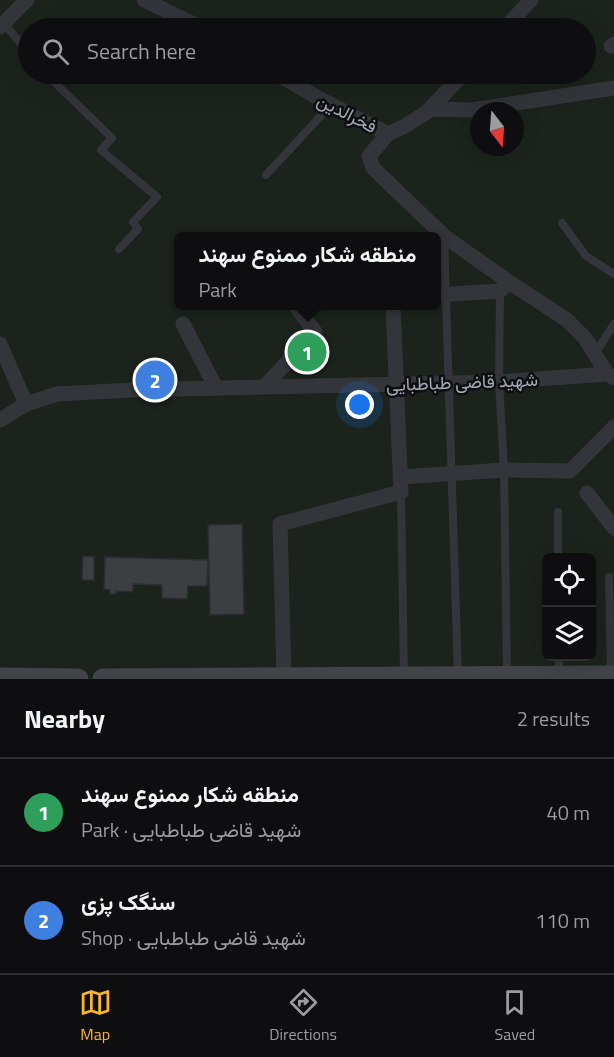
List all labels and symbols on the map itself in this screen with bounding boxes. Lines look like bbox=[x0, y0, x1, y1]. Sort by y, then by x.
street label: فخرالدین bbox=[312, 86, 382, 140]
north arrow bbox=[470, 102, 524, 156]
pin: 1 bbox=[288, 330, 326, 374]
pin: 2 bbox=[136, 358, 174, 403]
street label: شهید قاضی طباطبایی bbox=[386, 366, 538, 398]
your location bbox=[345, 390, 374, 419]

